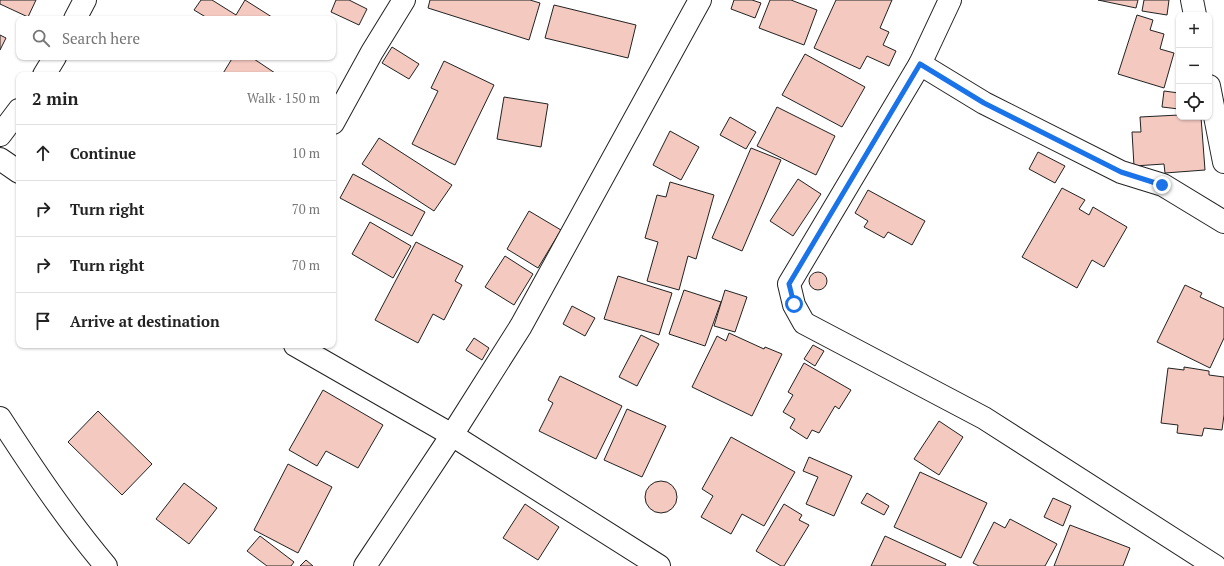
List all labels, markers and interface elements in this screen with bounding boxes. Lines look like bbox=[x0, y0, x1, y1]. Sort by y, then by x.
map controls bbox=[1176, 12, 1212, 120]
button: + bbox=[1176, 12, 1212, 48]
search box bbox=[16, 16, 336, 60]
icon: search bbox=[30, 27, 52, 49]
text: Search here bbox=[62, 28, 140, 48]
button: − bbox=[1176, 48, 1212, 84]
button: locate bbox=[1176, 84, 1212, 120]
text: 2 min bbox=[32, 87, 79, 110]
text: Walk · 150 m bbox=[247, 89, 320, 107]
icon: ahead bbox=[32, 142, 54, 164]
text: Continue bbox=[70, 143, 136, 163]
text: 10 m bbox=[292, 144, 320, 162]
route end bbox=[1153, 176, 1171, 194]
icon: right bbox=[32, 198, 54, 220]
text: Turn right bbox=[70, 199, 145, 219]
text: 70 m bbox=[292, 200, 320, 218]
icon: right bbox=[32, 254, 54, 276]
text: Turn right bbox=[70, 255, 145, 275]
text: 70 m bbox=[292, 256, 320, 274]
route start bbox=[785, 295, 803, 313]
icon: arrive bbox=[32, 310, 54, 332]
text: Arrive at destination bbox=[70, 311, 220, 331]

